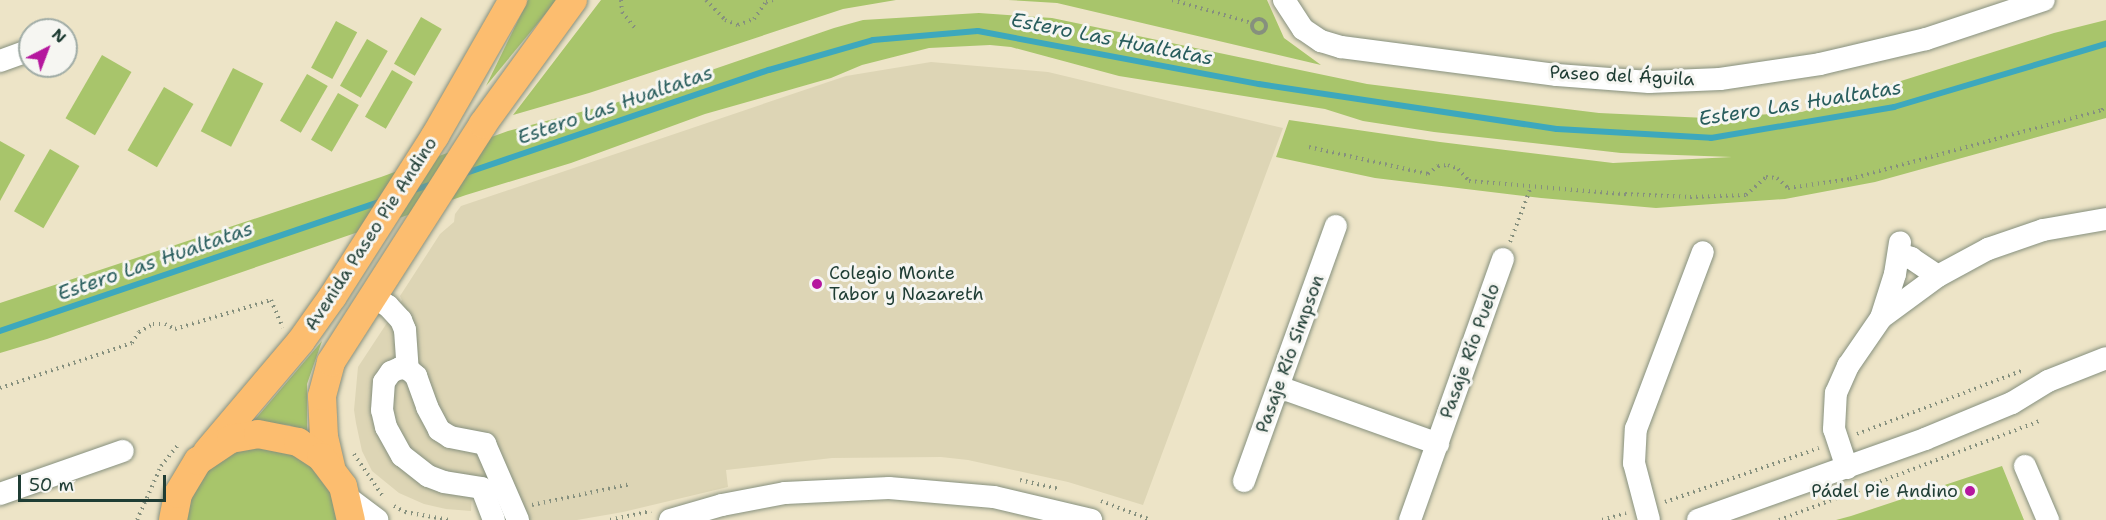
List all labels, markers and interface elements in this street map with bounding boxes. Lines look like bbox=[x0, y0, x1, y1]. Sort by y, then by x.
water label: Estero Las Hualtatas bbox=[1009, 8, 1215, 70]
north arrow bbox=[18, 18, 78, 78]
text: N bbox=[47, 24, 71, 48]
water label: Estero Las Hualtatas bbox=[514, 60, 716, 150]
street label: Paseo del Águila bbox=[1549, 61, 1695, 91]
water label: Estero Las Hualtatas bbox=[1697, 75, 1903, 131]
street label: Avenida Paseo Pie Andino bbox=[300, 133, 442, 335]
water label: Estero Las Hualtatas bbox=[54, 216, 256, 306]
place label: Colegio Monte Tabor y Nazareth bbox=[829, 263, 984, 306]
street label: Pasaje Río Simpson bbox=[1251, 272, 1329, 436]
marker: Colegio Monte Tabor y Nazareth bbox=[810, 277, 824, 291]
street label: Pasaje Río Puelo bbox=[1436, 281, 1504, 421]
scale bar bbox=[21, 463, 170, 501]
text: 50 m bbox=[29, 473, 74, 497]
place label: Pádel Pie Andino bbox=[1811, 480, 1958, 502]
marker: Pádel Pie Andino bbox=[1963, 484, 1977, 498]

